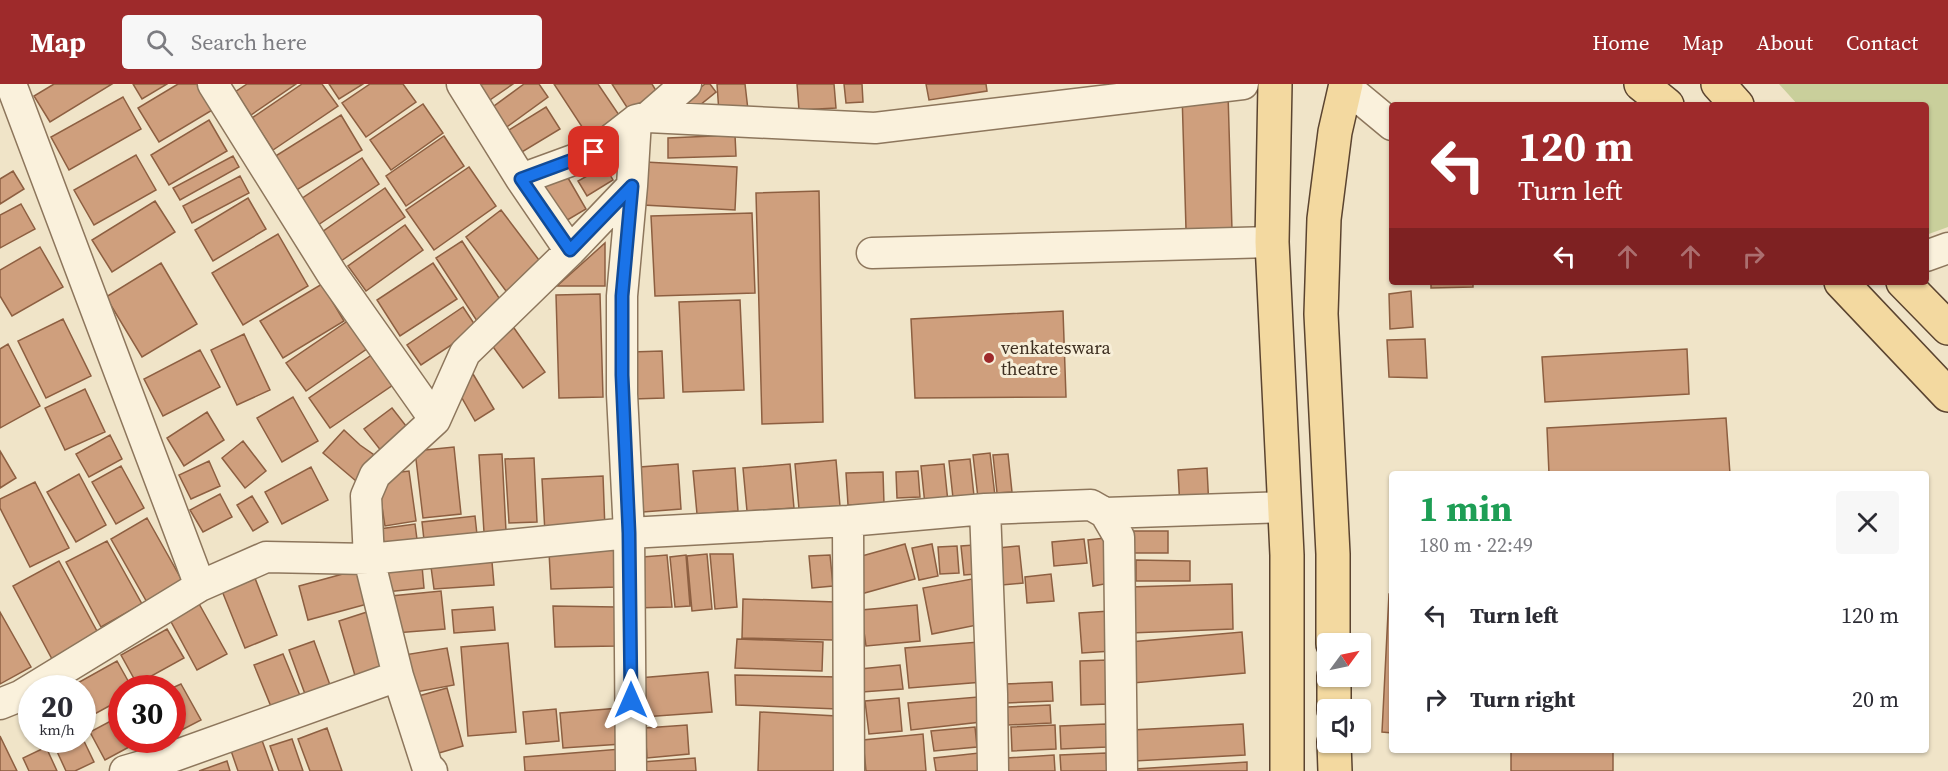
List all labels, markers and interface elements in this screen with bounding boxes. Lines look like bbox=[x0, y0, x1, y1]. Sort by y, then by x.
search box bbox=[122, 15, 542, 69]
text: Map bbox=[30, 23, 86, 61]
icon: search bbox=[143, 26, 176, 59]
text: Search here bbox=[191, 27, 307, 57]
text: Home bbox=[1592, 28, 1650, 57]
text: Map bbox=[1683, 28, 1724, 57]
text: About bbox=[1757, 28, 1813, 57]
text: Contact bbox=[1846, 28, 1918, 57]
text: 120 m bbox=[1518, 117, 1633, 175]
pin bbox=[568, 126, 619, 177]
icon: left bbox=[1419, 126, 1497, 204]
icon: arrive bbox=[577, 135, 610, 168]
text: Turn left bbox=[1518, 172, 1622, 209]
icon: left bbox=[1548, 240, 1581, 273]
icon: ahead bbox=[1611, 240, 1644, 273]
icon: ahead bbox=[1674, 240, 1707, 273]
icon: right bbox=[1737, 240, 1770, 273]
place label: venkateswara theatre bbox=[1001, 335, 1112, 381]
marker: venkateswara theatre bbox=[982, 351, 996, 365]
text: 1 min bbox=[1419, 484, 1512, 533]
button: close bbox=[1836, 491, 1899, 554]
text: 180 m · 22:49 bbox=[1419, 531, 1533, 559]
icon: left bbox=[1419, 599, 1452, 632]
text: Turn left bbox=[1470, 600, 1558, 630]
text: 120 m bbox=[1841, 600, 1899, 630]
north arrow bbox=[1317, 633, 1371, 687]
map controls bbox=[1317, 633, 1371, 753]
position arrow bbox=[599, 668, 663, 732]
speed limit sign: 30 bbox=[108, 675, 186, 753]
icon: right bbox=[1419, 683, 1452, 716]
text: Turn right bbox=[1470, 684, 1575, 714]
text: 20 m bbox=[1852, 684, 1899, 714]
text: 20 bbox=[41, 686, 73, 727]
button: sound bbox=[1317, 699, 1371, 753]
text: km/h bbox=[39, 719, 75, 740]

